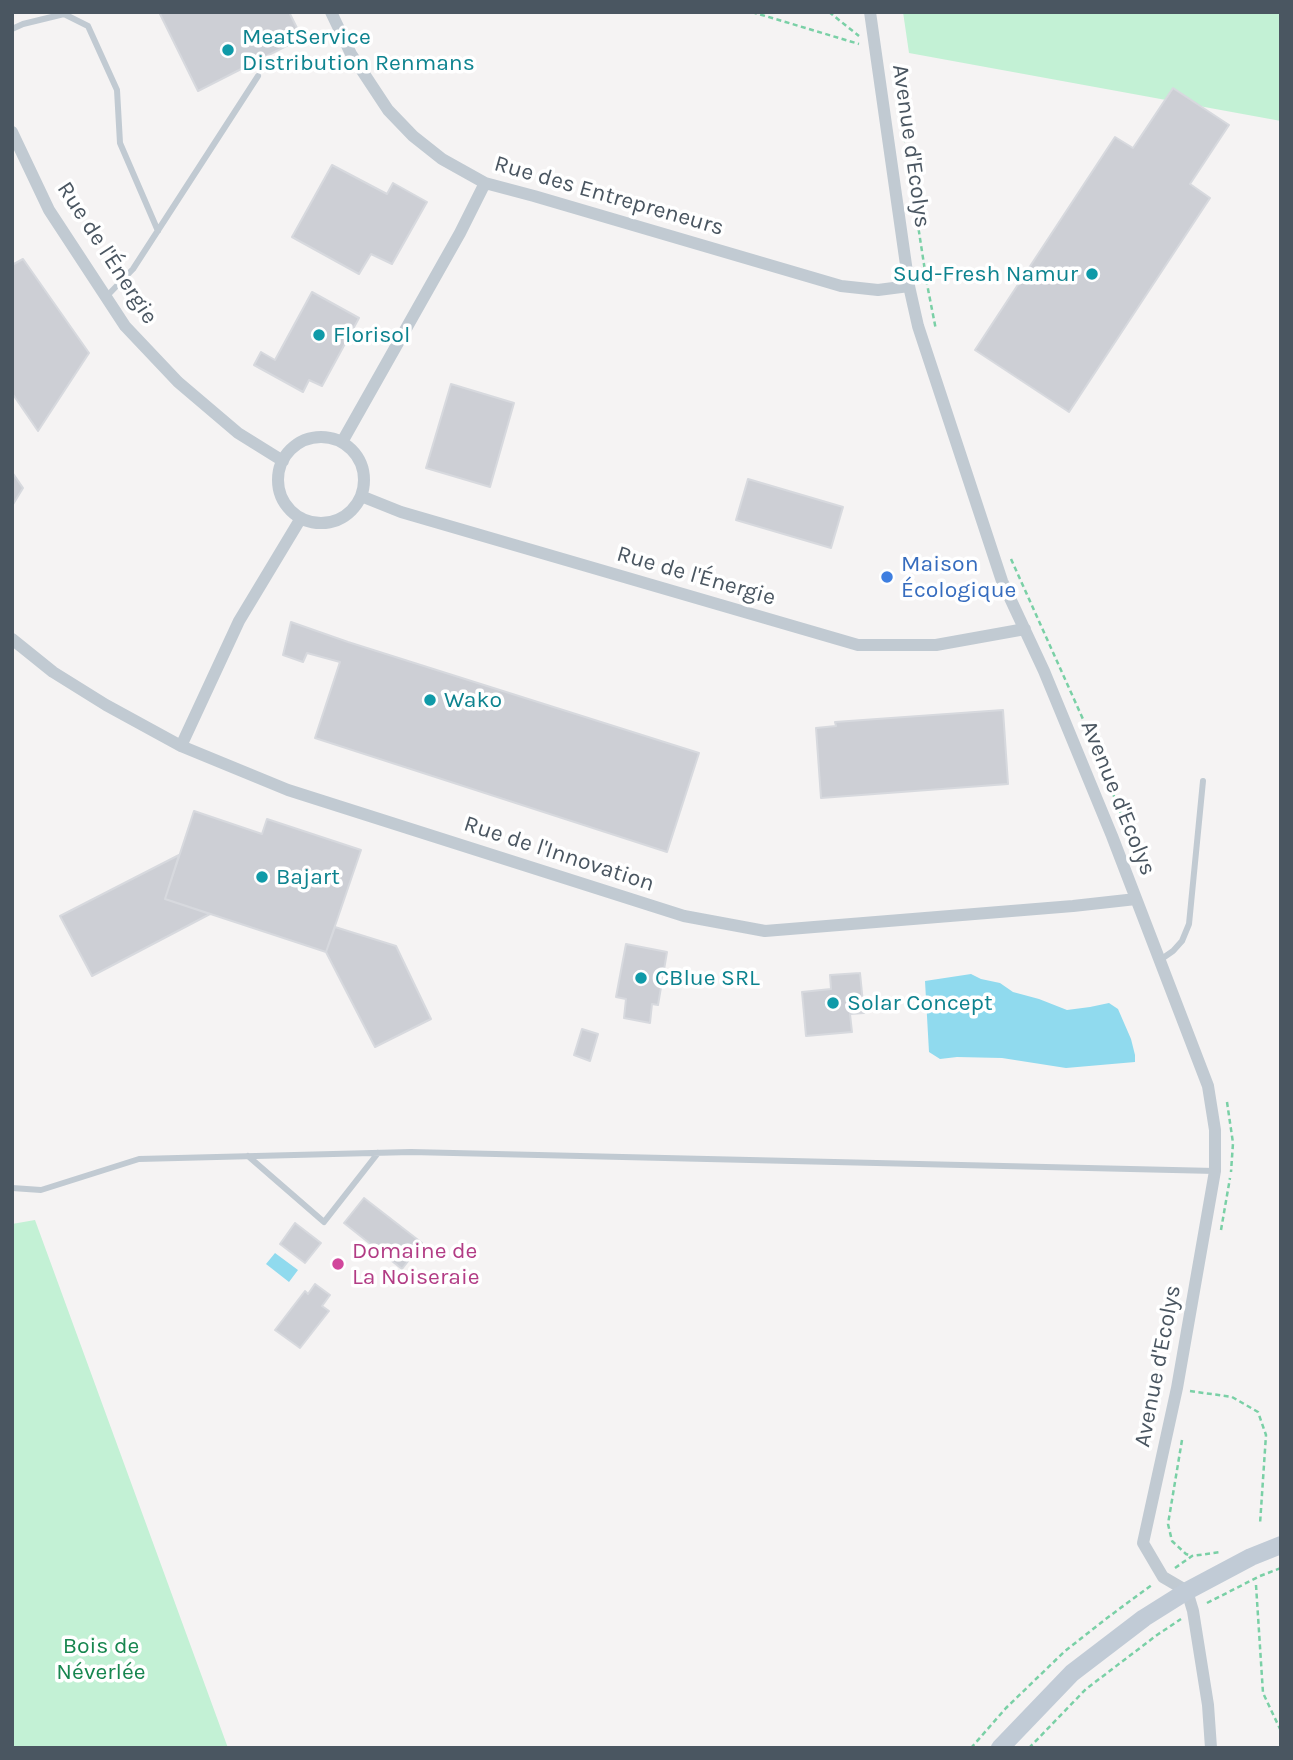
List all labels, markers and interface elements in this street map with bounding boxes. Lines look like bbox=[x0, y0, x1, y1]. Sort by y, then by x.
place label: MeatService Distribution Renmans bbox=[242, 23, 475, 77]
marker: MeatService Distribution Renmans bbox=[220, 42, 236, 58]
street label: Avenue d'Ecolys bbox=[886, 63, 936, 229]
street label: Rue des Entrepreneurs bbox=[491, 150, 727, 242]
street label: Rue de l'Énergie bbox=[51, 177, 163, 329]
place label: Sud-Fresh Namur bbox=[893, 260, 1078, 288]
marker: Sud-Fresh Namur bbox=[1084, 266, 1100, 282]
place label: Florisol bbox=[333, 321, 410, 349]
marker: Florisol bbox=[311, 327, 327, 343]
street label: Rue de l'Énergie bbox=[613, 540, 779, 612]
place label: Maison Écologique bbox=[901, 550, 1016, 604]
marker: Maison Écologique bbox=[879, 569, 895, 585]
place label: Wako bbox=[444, 686, 502, 714]
marker: Wako bbox=[422, 692, 438, 708]
street label: Avenue d'Ecolys bbox=[1074, 717, 1162, 879]
street label: Rue de l'Innovation bbox=[460, 810, 658, 898]
place label: Bajart bbox=[276, 863, 340, 891]
marker: Bajart bbox=[254, 869, 270, 885]
place label: CBlue SRL bbox=[655, 964, 760, 992]
marker: CBlue SRL bbox=[633, 970, 649, 986]
place label: Solar Concept bbox=[847, 989, 993, 1017]
marker: Solar Concept bbox=[825, 995, 841, 1011]
place label: Domaine de La Noiseraie bbox=[352, 1237, 480, 1291]
marker: Domaine de La Noiseraie bbox=[330, 1256, 346, 1272]
street label: Avenue d'Ecolys bbox=[1129, 1283, 1187, 1449]
park label: Bois de Néverlée bbox=[56, 1632, 146, 1686]

